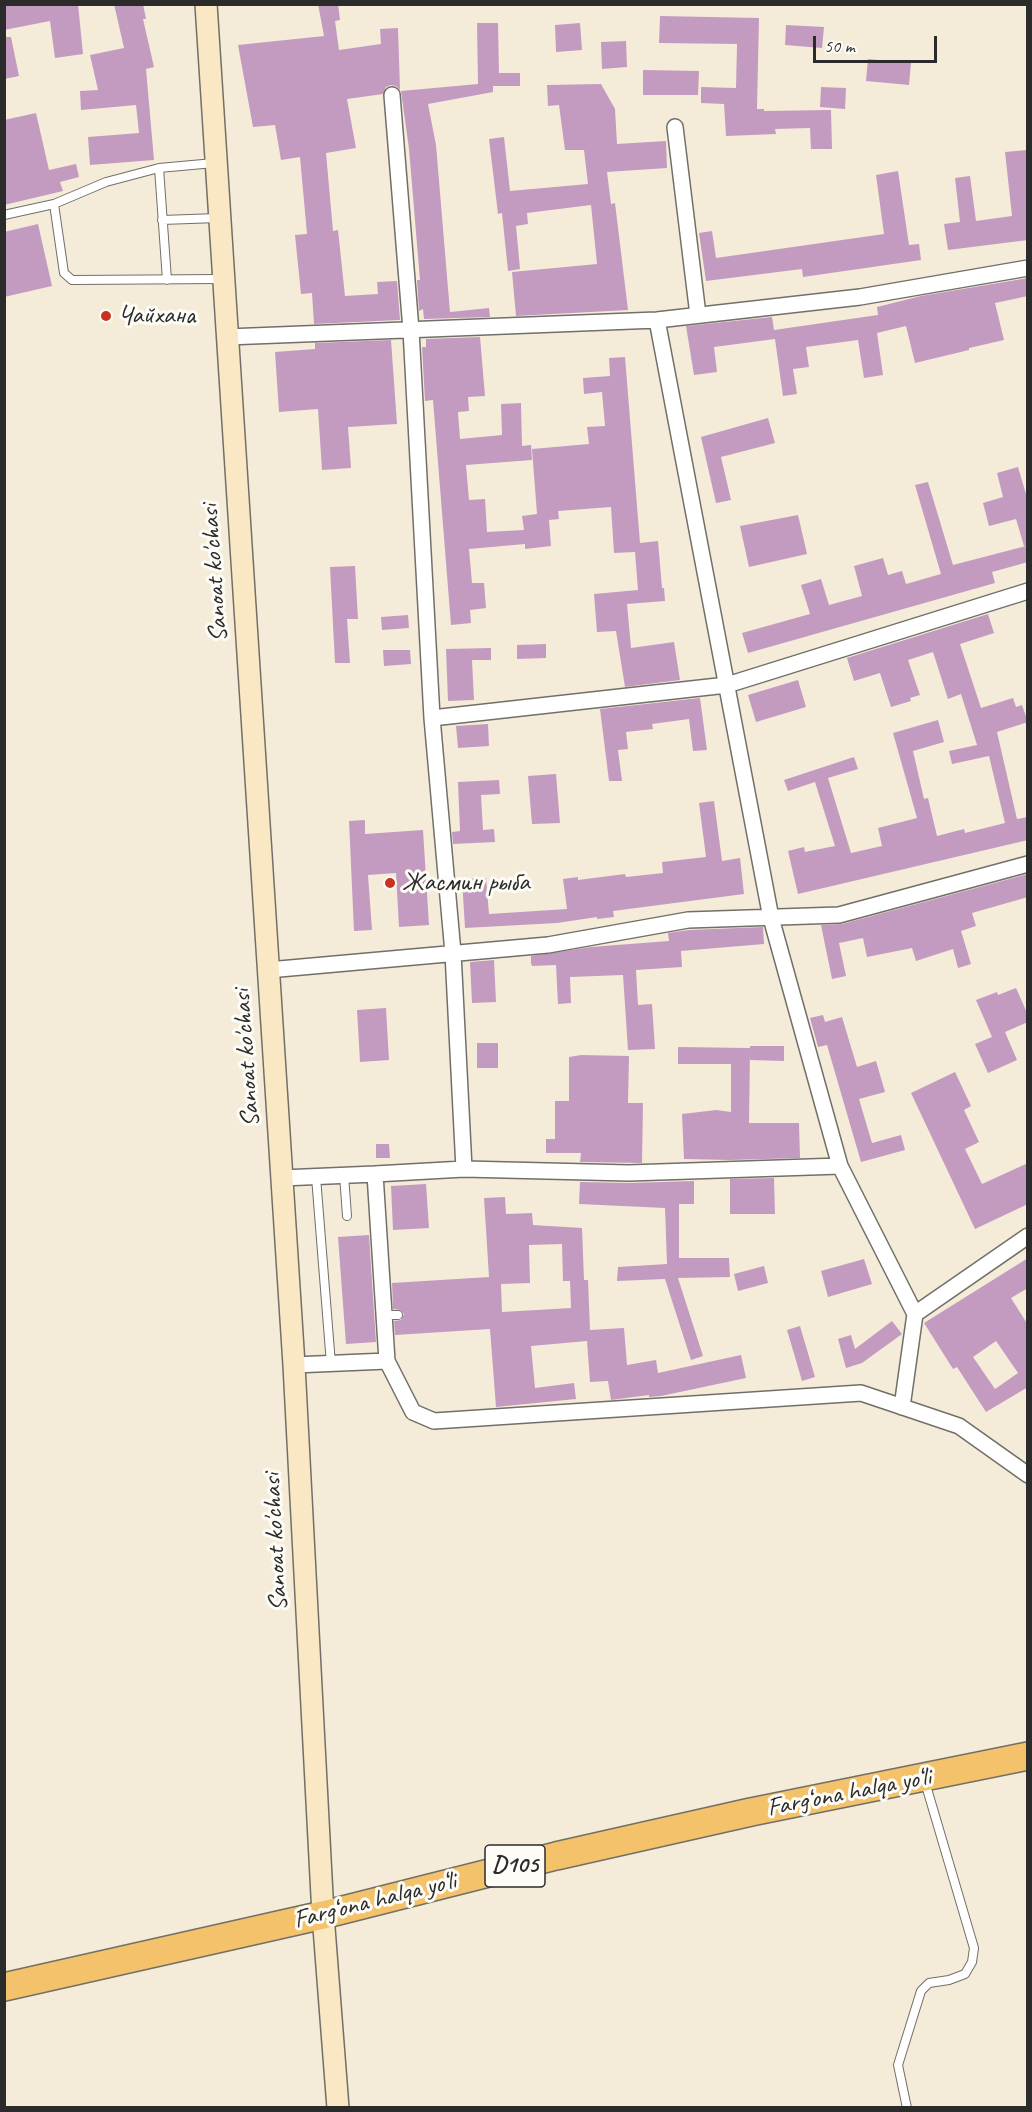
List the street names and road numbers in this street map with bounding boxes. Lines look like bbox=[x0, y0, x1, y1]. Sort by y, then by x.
street label: Sanoat ko'chasi bbox=[195, 503, 235, 643]
street label: Sanoat ko'chasi bbox=[227, 988, 267, 1128]
street label: Sanoat ko'chasi bbox=[257, 1472, 295, 1612]
street label: Farg‘ona halqa yo‘li bbox=[764, 1762, 934, 1824]
road number: D105 bbox=[485, 1845, 545, 1887]
street label: Farg‘ona halqa yo‘li bbox=[291, 1866, 459, 1936]

